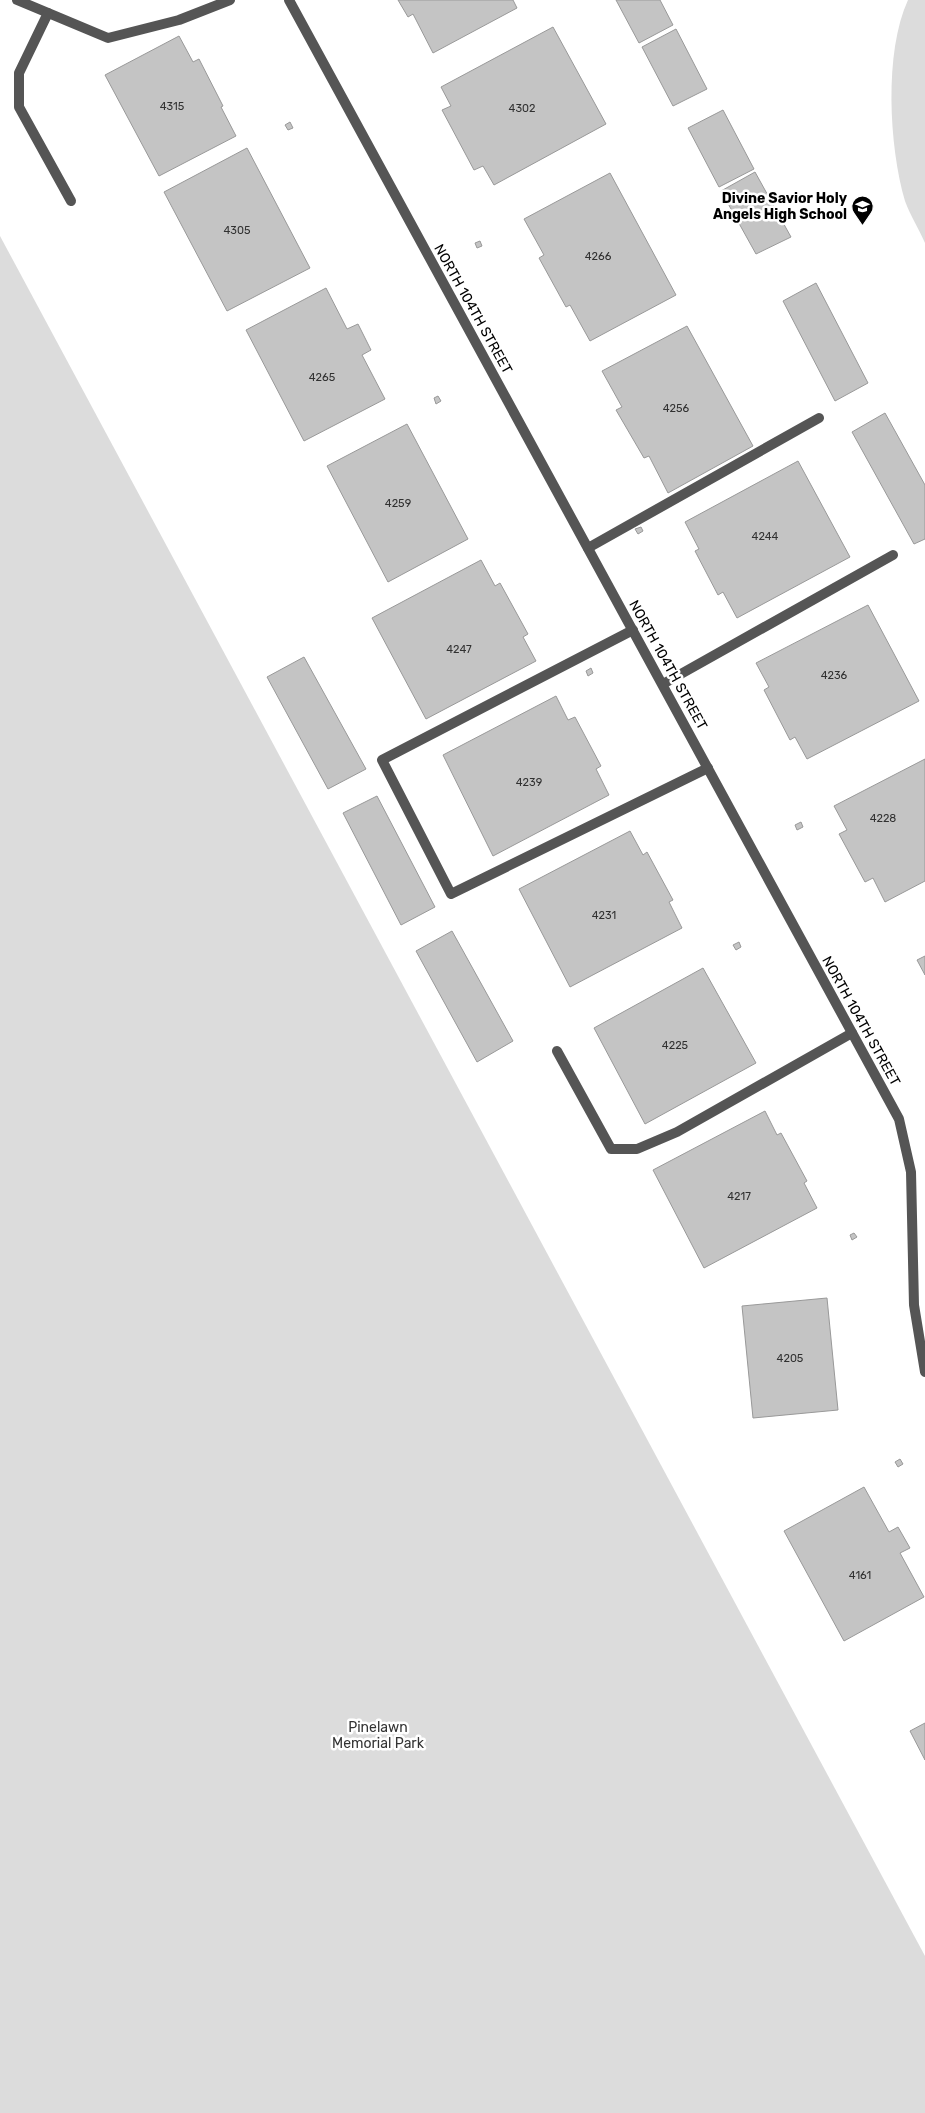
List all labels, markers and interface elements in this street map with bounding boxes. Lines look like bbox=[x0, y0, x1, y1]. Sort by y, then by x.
house number: 4315 bbox=[160, 100, 185, 113]
house number: 4302 bbox=[509, 102, 535, 115]
place label: Divine Savior Holy Angels High School bbox=[713, 190, 848, 223]
school or university icon: Divine Savior Holy Angels High School bbox=[851, 194, 875, 225]
house number: 4305 bbox=[224, 224, 251, 237]
street label: NORTH 104TH STREET bbox=[430, 241, 516, 377]
house number: 4266 bbox=[585, 250, 612, 263]
house number: 4265 bbox=[309, 371, 336, 384]
house number: 4256 bbox=[663, 402, 690, 415]
house number: 4259 bbox=[385, 497, 411, 510]
house number: 4244 bbox=[752, 530, 779, 543]
street label: NORTH 104TH STREET bbox=[625, 597, 711, 733]
house number: 4247 bbox=[446, 643, 472, 656]
house number: 4236 bbox=[821, 669, 848, 682]
house number: 4239 bbox=[516, 776, 542, 789]
house number: 4228 bbox=[870, 812, 896, 825]
house number: 4231 bbox=[592, 909, 616, 922]
street label: NORTH 104TH STREET bbox=[818, 953, 904, 1089]
house number: 4225 bbox=[662, 1039, 689, 1052]
house number: 4217 bbox=[727, 1190, 751, 1203]
house number: 4205 bbox=[777, 1352, 804, 1365]
house number: 4161 bbox=[849, 1569, 871, 1582]
park label: Pinelawn Memorial Park bbox=[332, 1719, 425, 1752]

